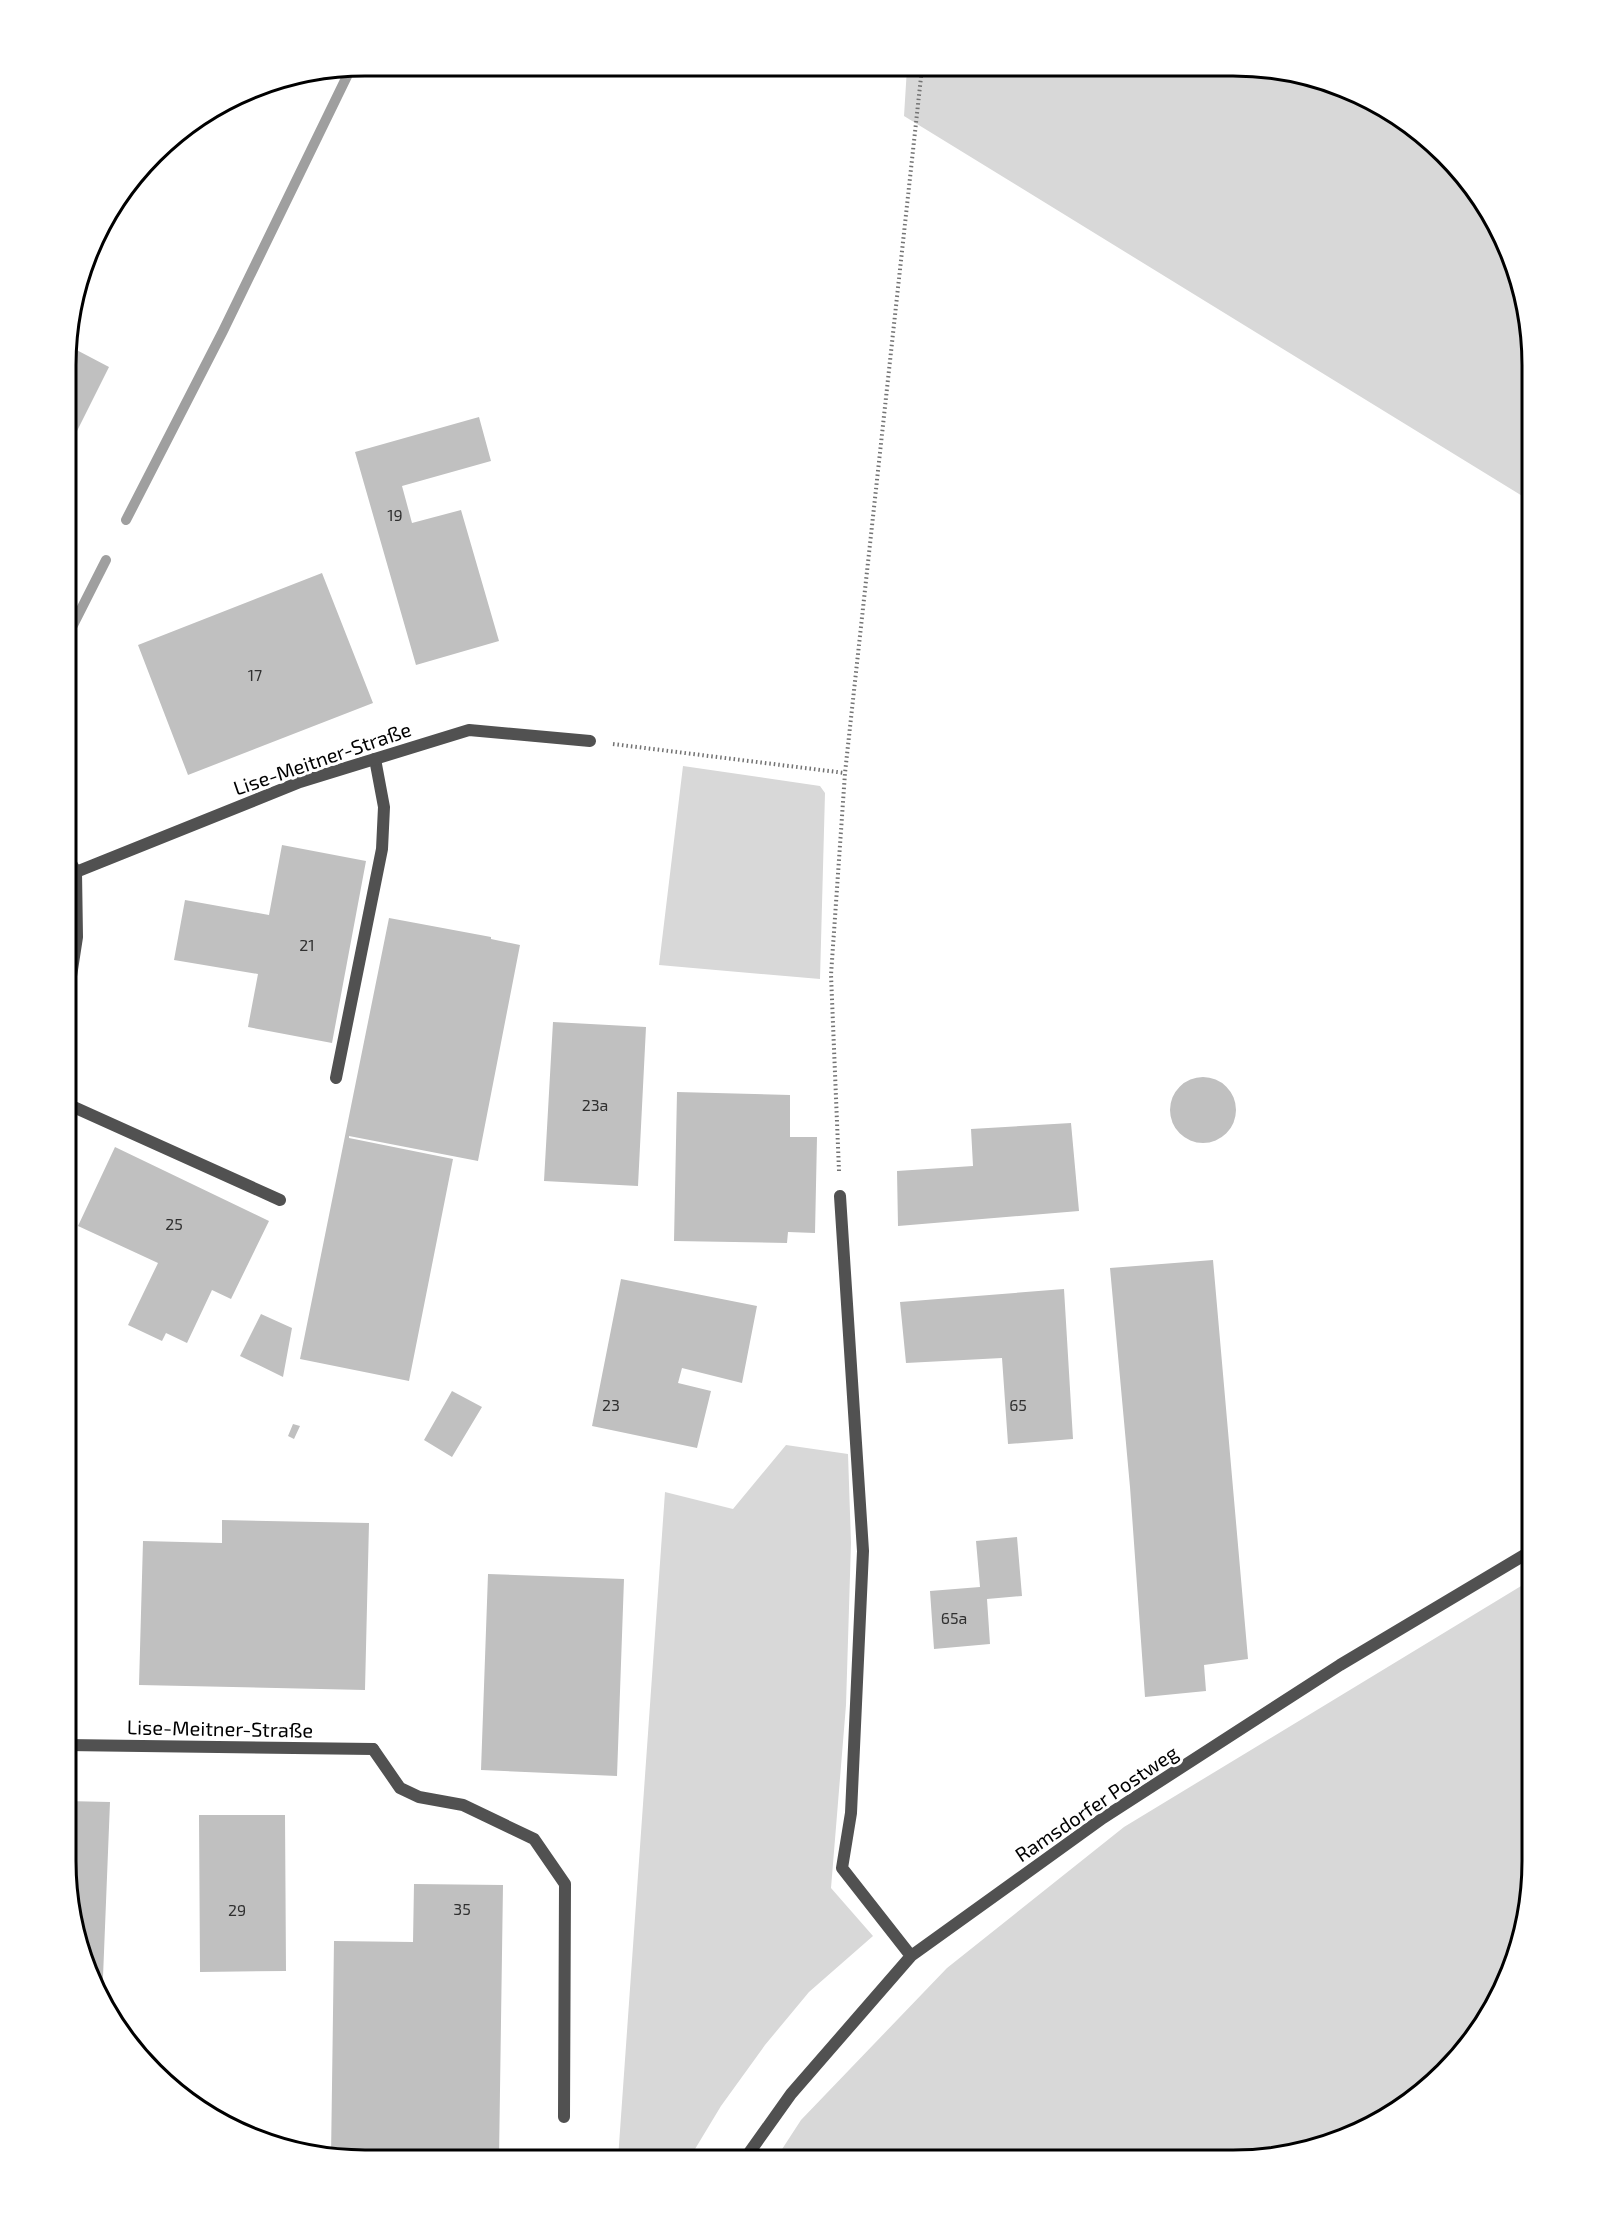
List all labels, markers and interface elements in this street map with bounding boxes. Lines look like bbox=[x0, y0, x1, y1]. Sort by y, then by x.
house number: 19 bbox=[387, 505, 403, 524]
house number: 17 bbox=[248, 665, 262, 684]
street label: Lise-Meitner-Straße bbox=[230, 716, 414, 800]
house number: 21 bbox=[299, 935, 315, 954]
house number: 23a bbox=[582, 1095, 608, 1114]
house number: 25 bbox=[165, 1214, 183, 1233]
house number: 23 bbox=[602, 1395, 620, 1414]
house number: 65 bbox=[1009, 1395, 1027, 1414]
house number: 65a bbox=[941, 1608, 967, 1627]
street label: Lise-Meitner-Straße bbox=[127, 1714, 313, 1742]
street label: Ramsdorfer Postweg bbox=[1010, 1740, 1182, 1866]
house number: 35 bbox=[453, 1899, 471, 1918]
house number: 29 bbox=[228, 1900, 246, 1919]

